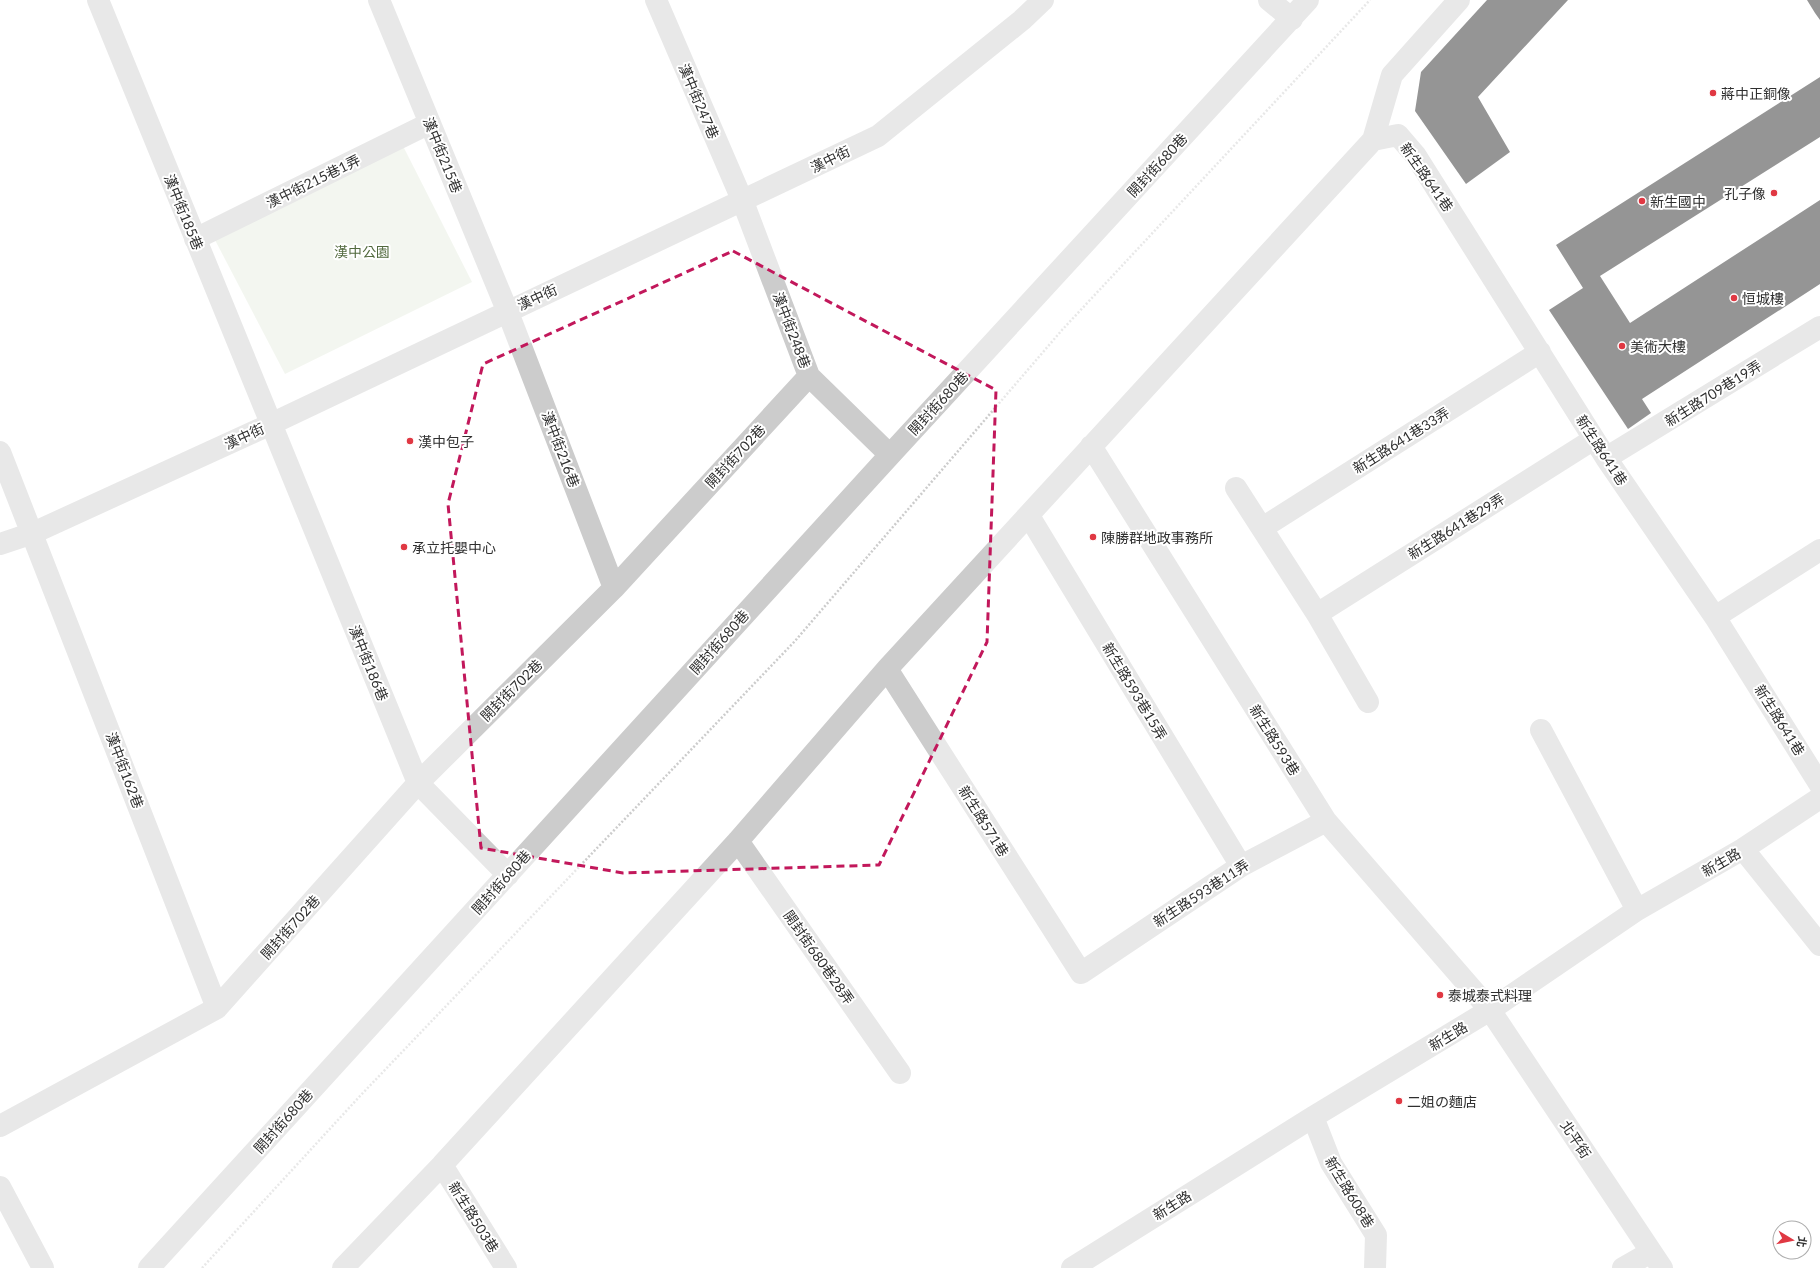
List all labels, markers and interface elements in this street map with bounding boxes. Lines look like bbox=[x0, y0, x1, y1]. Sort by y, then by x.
street label: 漢中街247巷 bbox=[675, 61, 723, 141]
place label: 蔣中正銅像 bbox=[1721, 85, 1791, 102]
marker: 蔣中正銅像 bbox=[1708, 88, 1718, 98]
street label: 漢中街215巷 bbox=[420, 115, 466, 195]
street label: 開封街680巷 bbox=[1123, 130, 1191, 200]
street label: 新生路641巷 bbox=[1397, 139, 1457, 215]
street label: 漢中街 bbox=[807, 142, 853, 176]
street label: 漢中街215巷1弄 bbox=[263, 151, 363, 211]
street label: 漢中街185巷 bbox=[161, 172, 207, 252]
place label: 孔子像 bbox=[1724, 185, 1766, 202]
marker: 孔子像 bbox=[1769, 188, 1779, 198]
place label: 新生國中 bbox=[1650, 193, 1706, 210]
marker: 新生國中 bbox=[1637, 196, 1647, 206]
park label: 漢中公園 bbox=[334, 243, 390, 260]
street label: 漢中街 bbox=[514, 280, 560, 314]
street label: 漢中街248巷 bbox=[770, 289, 814, 371]
place label: 恒城樓 bbox=[1742, 290, 1784, 307]
marker: 恒城樓 bbox=[1729, 293, 1739, 303]
place label: 美術大樓 bbox=[1630, 338, 1686, 355]
marker: 美術大樓 bbox=[1617, 341, 1627, 351]
street label: 新生路709巷19弄 bbox=[1662, 356, 1764, 430]
street label: 開封街680巷 bbox=[904, 368, 972, 438]
street label: 新生路641巷33弄 bbox=[1350, 403, 1452, 477]
street label: 漢中街216巷 bbox=[539, 408, 583, 490]
street label: 新生路641巷 bbox=[1573, 412, 1631, 488]
street label: 漢中街 bbox=[221, 419, 267, 453]
street label: 開封街702巷 bbox=[701, 421, 769, 491]
place label: 漢中包子 bbox=[418, 433, 474, 450]
marker: 漢中包子 bbox=[405, 436, 415, 446]
street label: 新生路641巷29弄 bbox=[1405, 489, 1507, 563]
place label: 陳勝群地政事務所 bbox=[1101, 529, 1213, 546]
marker: 陳勝群地政事務所 bbox=[1088, 532, 1098, 542]
place label: 承立托嬰中心 bbox=[412, 539, 496, 556]
marker: 承立托嬰中心 bbox=[399, 542, 409, 552]
street label: 開封街680巷 bbox=[686, 606, 752, 678]
street label: 漢中街186巷 bbox=[346, 623, 392, 703]
street label: 新生路593巷15弄 bbox=[1099, 639, 1171, 743]
street label: 開封街702巷 bbox=[477, 656, 545, 724]
street label: 新生路641巷 bbox=[1751, 681, 1809, 759]
street label: 新生路593巷 bbox=[1246, 701, 1304, 779]
street label: 漢中街162巷 bbox=[103, 729, 147, 811]
street label: 新生路571巷 bbox=[955, 782, 1013, 860]
street label: 新生路 bbox=[1699, 844, 1743, 880]
street label: 開封街680巷 bbox=[468, 846, 534, 918]
street label: 新生路593巷11弄 bbox=[1150, 856, 1252, 930]
street label: 開封街702巷 bbox=[257, 891, 323, 963]
street label: 開封街680巷28弄 bbox=[780, 907, 858, 1007]
place label: 泰城泰式料理 bbox=[1448, 987, 1532, 1004]
marker: 泰城泰式料理 bbox=[1435, 990, 1445, 1000]
street label: 新生路 bbox=[1426, 1018, 1470, 1054]
street label: 開封街680巷 bbox=[250, 1085, 316, 1157]
place label: 二姐の麵店 bbox=[1407, 1093, 1477, 1110]
marker: 二姐の麵店 bbox=[1394, 1096, 1404, 1106]
street label: 北平街 bbox=[1557, 1117, 1595, 1161]
street label: 新生路608巷 bbox=[1322, 1153, 1378, 1231]
street label: 新生路503巷 bbox=[445, 1178, 503, 1256]
street label: 新生路 bbox=[1150, 1187, 1194, 1223]
north arrow bbox=[1772, 1220, 1812, 1260]
text: 北 bbox=[1795, 1235, 1810, 1248]

